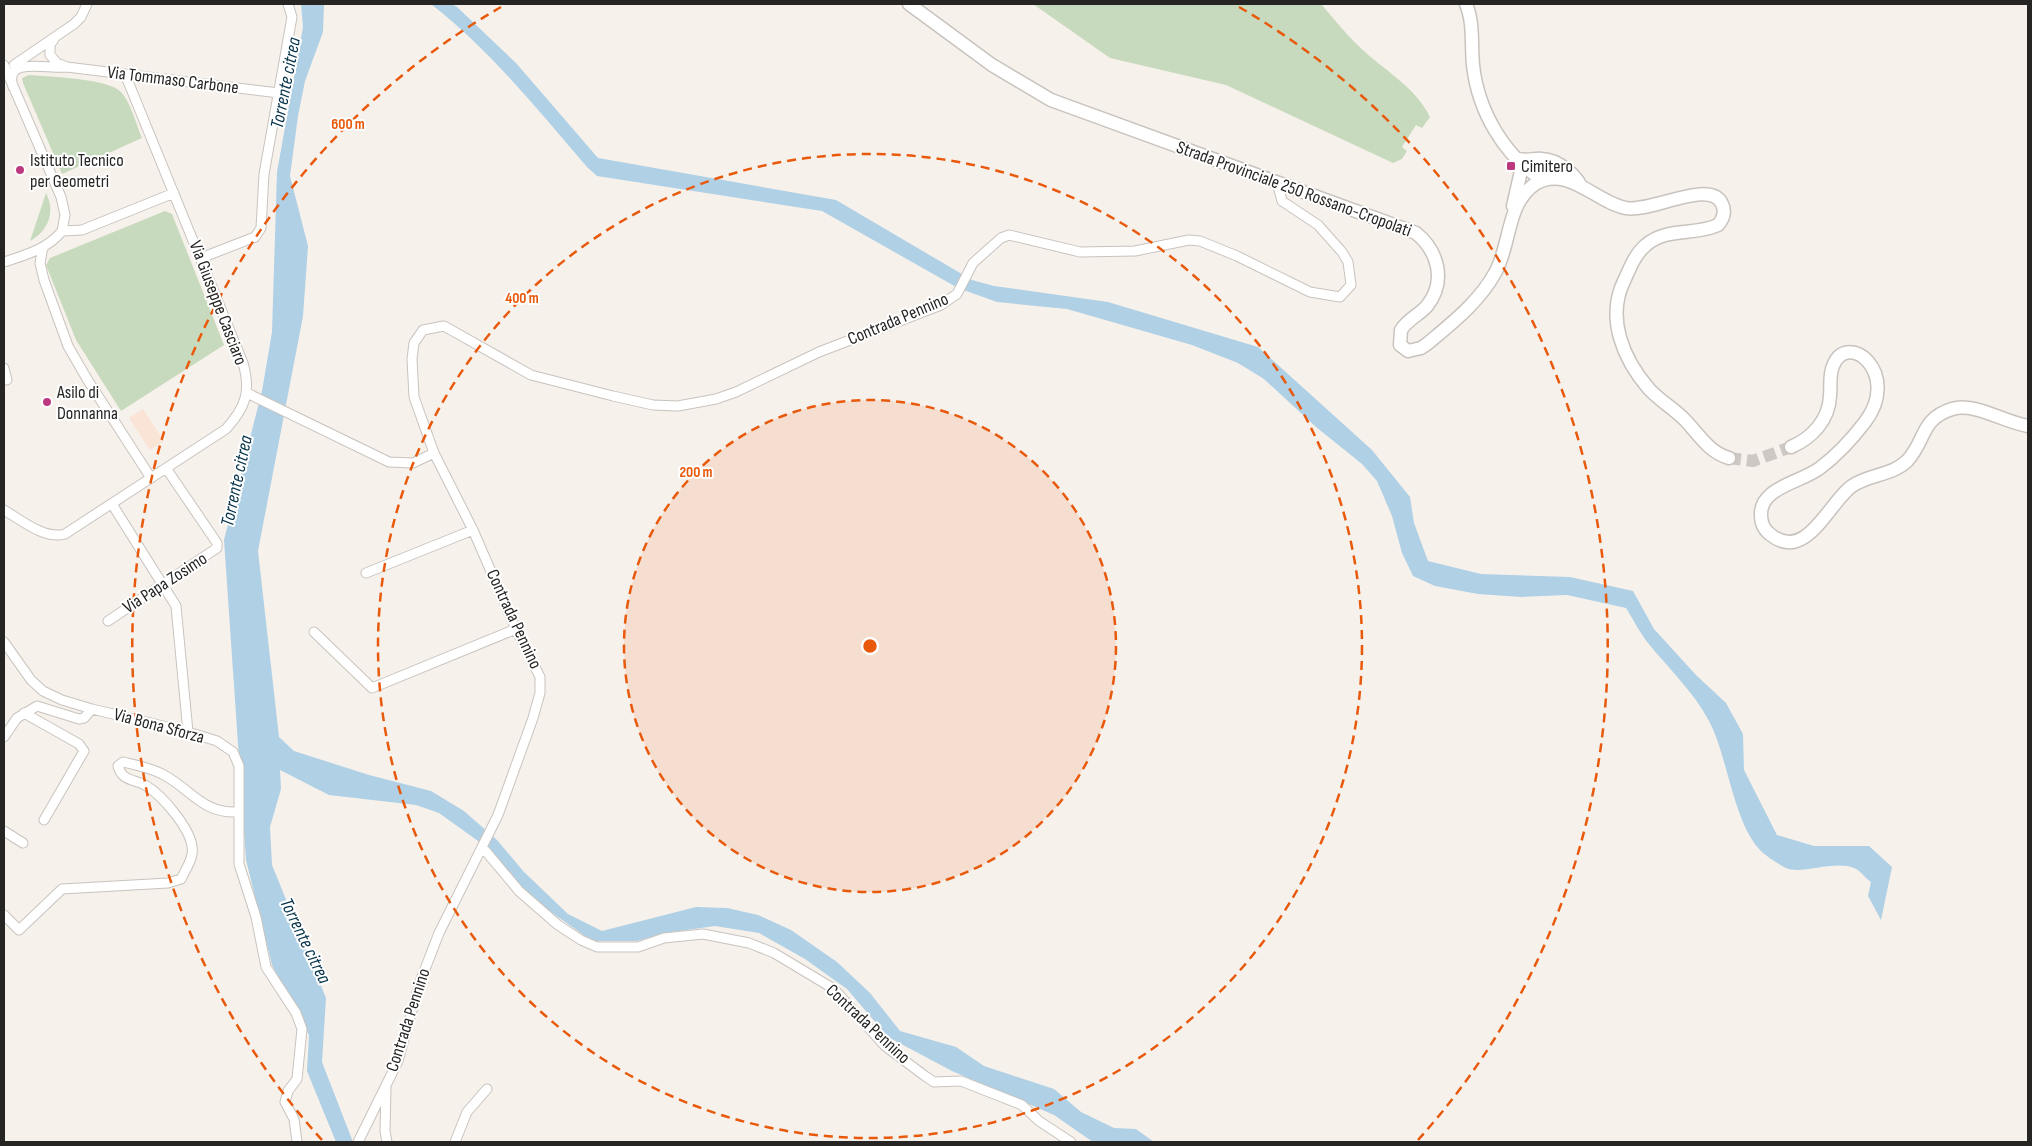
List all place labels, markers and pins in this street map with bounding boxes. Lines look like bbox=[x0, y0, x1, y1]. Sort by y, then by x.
place label: Istituto Tecnico per Geometri bbox=[30, 150, 124, 192]
place label: Cimitero bbox=[1521, 156, 1573, 177]
marker: Cimitero bbox=[1505, 160, 1517, 172]
marker: Istituto Tecnico per Geometri bbox=[14, 164, 26, 176]
place label: Asilo di Donnanna bbox=[56, 382, 118, 424]
marker: Asilo di Donnanna bbox=[41, 396, 53, 408]
centre of rings bbox=[861, 637, 879, 655]

